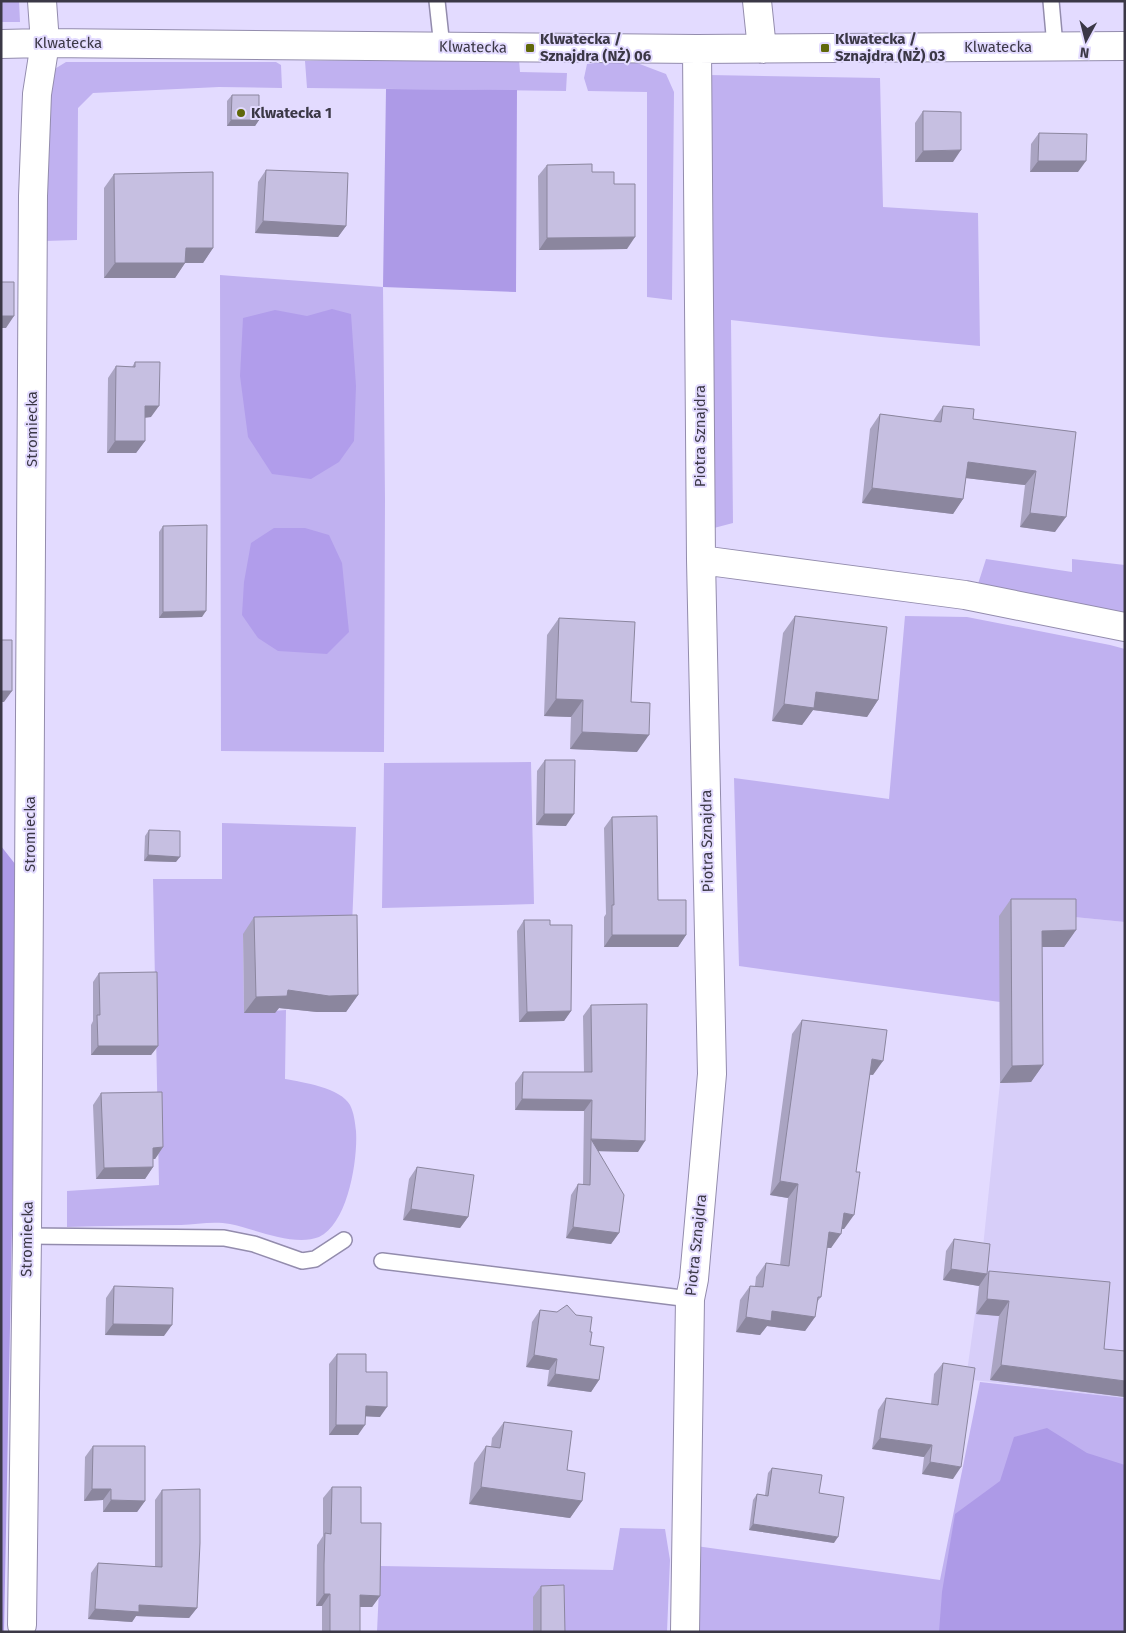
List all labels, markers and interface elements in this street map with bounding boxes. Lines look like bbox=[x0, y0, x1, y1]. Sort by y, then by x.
north arrow bbox=[1061, 15, 1111, 65]
place label: Klwatecka / Sznajdra (NŻ) 06 bbox=[540, 30, 652, 65]
place label: Klwatecka / Sznajdra (NŻ) 03 bbox=[835, 30, 946, 65]
street label: Klwatecka bbox=[34, 34, 102, 52]
street label: Klwatecka bbox=[439, 37, 507, 57]
street label: Klwatecka bbox=[964, 38, 1032, 56]
marker: Klwatecka / Sznajdra (NŻ) 06 bbox=[524, 42, 536, 54]
marker: Klwatecka / Sznajdra (NŻ) 03 bbox=[819, 42, 831, 54]
text: N bbox=[1079, 43, 1090, 61]
place label: Klwatecka 1 bbox=[251, 104, 332, 122]
marker: Klwatecka 1 bbox=[235, 107, 247, 119]
street label: Piotra Sznajdra bbox=[691, 385, 709, 487]
street label: Stromiecka bbox=[23, 391, 41, 467]
street label: Piotra Sznajdra bbox=[697, 790, 717, 892]
street label: Stromiecka bbox=[21, 796, 39, 872]
street label: Piotra Sznajdra bbox=[682, 1193, 710, 1297]
street label: Stromiecka bbox=[17, 1201, 37, 1277]

